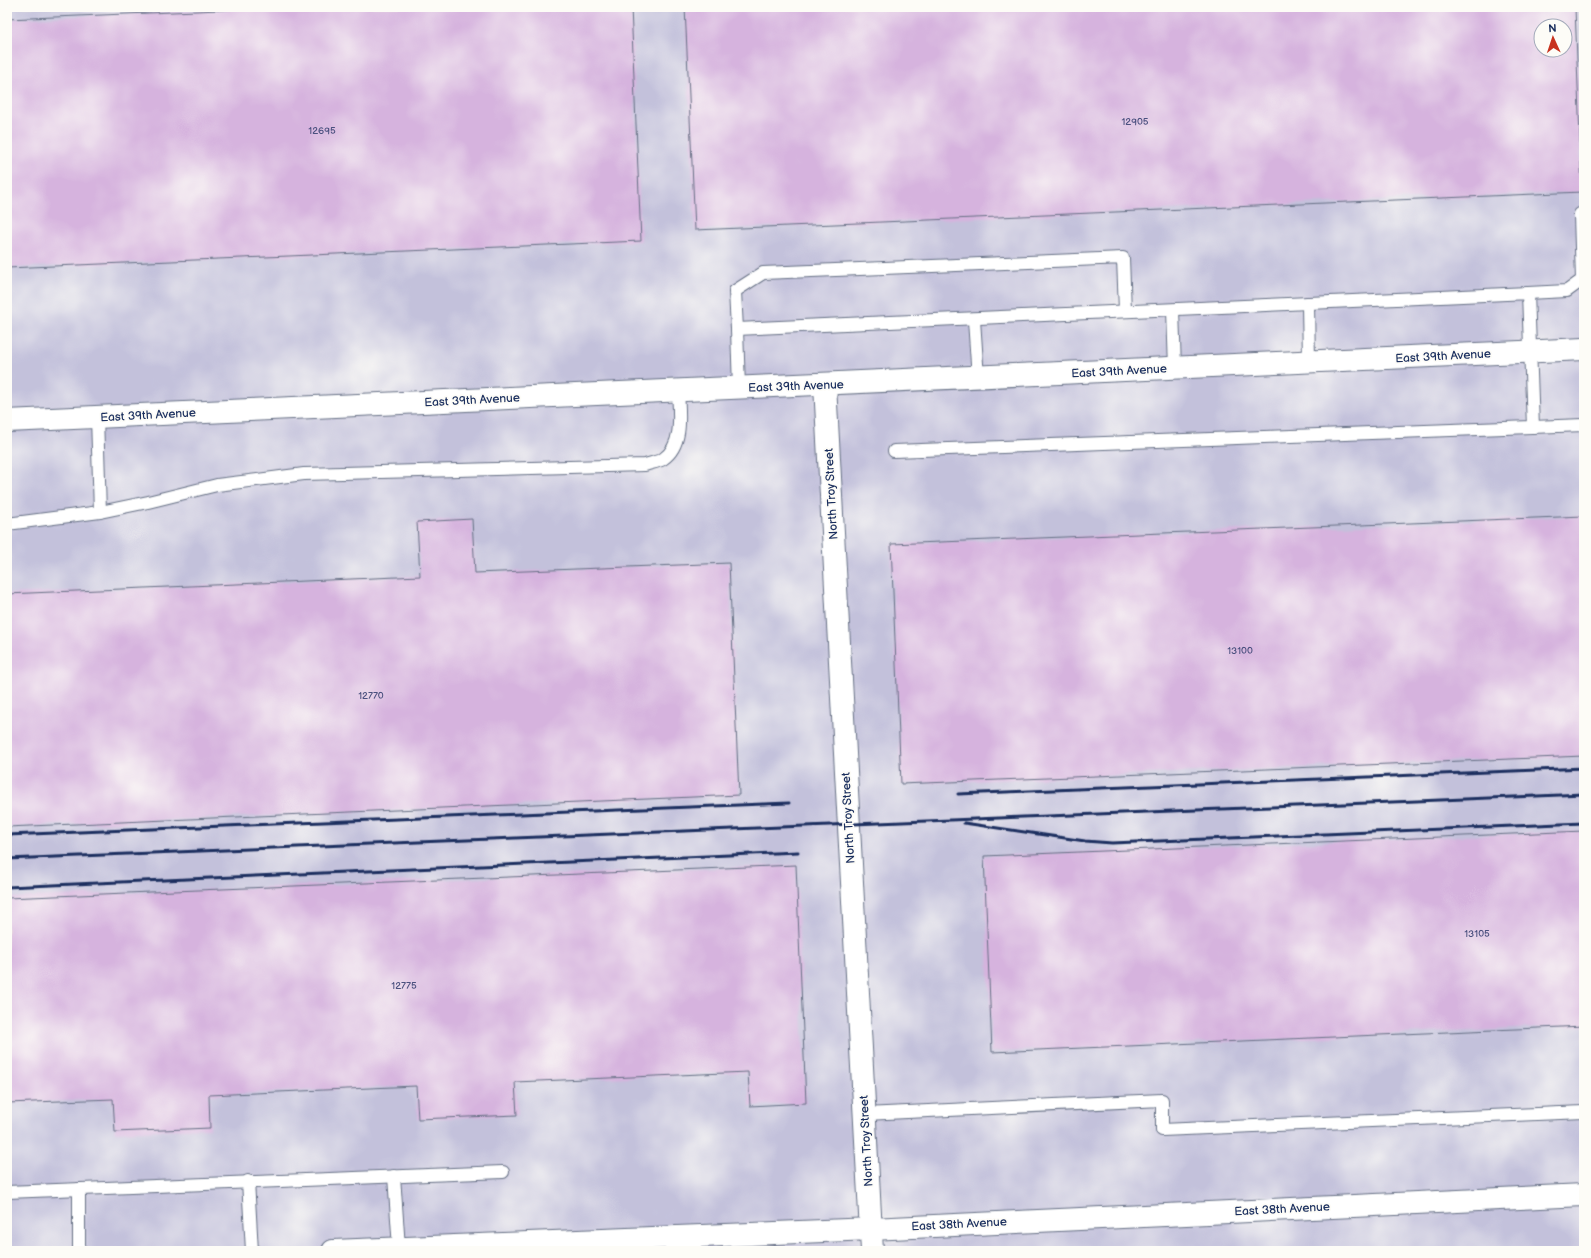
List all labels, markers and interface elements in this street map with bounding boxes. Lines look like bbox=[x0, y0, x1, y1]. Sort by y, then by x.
north arrow bbox=[1533, 18, 1573, 58]
text: N bbox=[1548, 22, 1557, 35]
house number: 12905 bbox=[1121, 116, 1149, 128]
house number: 12695 bbox=[308, 125, 336, 137]
street label: East 39th Avenue bbox=[1395, 347, 1491, 366]
street label: East 39th Avenue bbox=[1071, 362, 1167, 381]
street label: East 39th Avenue bbox=[748, 377, 844, 396]
street label: East 39th Avenue bbox=[424, 391, 520, 410]
street label: East 39th Avenue bbox=[100, 406, 196, 425]
street label: North Troy Street bbox=[822, 448, 841, 540]
house number: 13100 bbox=[1227, 645, 1253, 657]
house number: 12770 bbox=[358, 690, 384, 702]
street label: North Troy Street bbox=[839, 772, 858, 864]
house number: 13105 bbox=[1464, 928, 1490, 940]
house number: 12775 bbox=[391, 980, 417, 992]
street label: North Troy Street bbox=[857, 1095, 876, 1187]
street label: East 38th Avenue bbox=[1234, 1200, 1330, 1219]
street label: East 38th Avenue bbox=[911, 1215, 1007, 1234]

